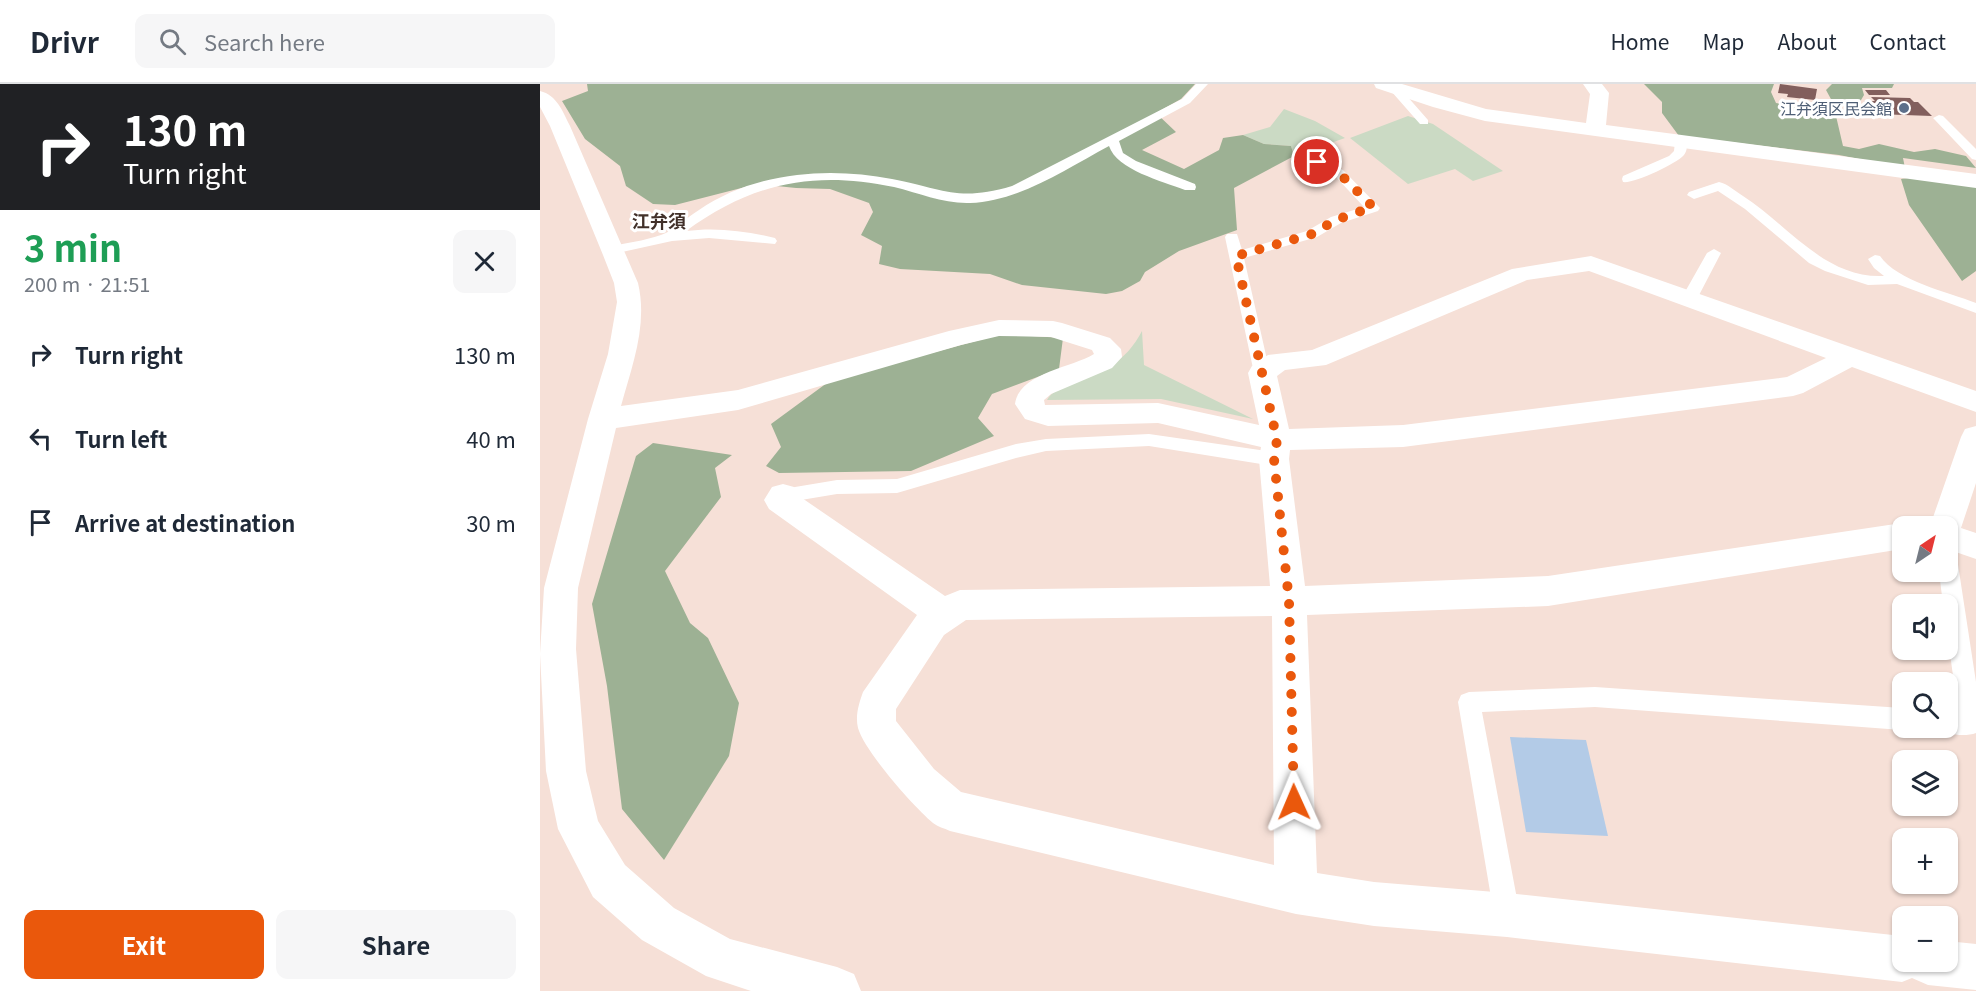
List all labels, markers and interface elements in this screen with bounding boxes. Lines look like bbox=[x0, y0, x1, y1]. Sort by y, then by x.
search box bbox=[135, 14, 555, 68]
text: Drivr bbox=[30, 21, 99, 61]
icon: search bbox=[156, 25, 189, 58]
text: Search here bbox=[204, 25, 325, 57]
text: Home bbox=[1610, 26, 1670, 56]
text: Map bbox=[1703, 26, 1744, 56]
text: About bbox=[1777, 26, 1837, 56]
text: Contact bbox=[1870, 26, 1946, 56]
place label: 江弁須区民会館 bbox=[1780, 96, 1892, 120]
text: 130 m bbox=[123, 97, 247, 158]
marker: 江弁須区民会館 bbox=[1897, 101, 1911, 115]
icon: right bbox=[24, 108, 102, 186]
pin bbox=[1291, 136, 1342, 187]
icon: arrive bbox=[1300, 145, 1333, 178]
text: Turn right bbox=[123, 153, 247, 192]
district label: 江弁須 bbox=[632, 207, 686, 233]
text: 3 min bbox=[24, 220, 122, 272]
button: close bbox=[453, 230, 516, 293]
text: 200 m · 21:51 bbox=[24, 269, 150, 298]
icon: right bbox=[24, 338, 57, 371]
text: Turn right bbox=[75, 338, 183, 370]
text: 130 m bbox=[454, 338, 516, 370]
icon: left bbox=[24, 422, 57, 455]
text: Turn left bbox=[75, 422, 167, 454]
text: 40 m bbox=[466, 422, 516, 454]
icon: arrive bbox=[24, 506, 57, 539]
text: Arrive at destination bbox=[75, 506, 295, 538]
text: 30 m bbox=[466, 506, 516, 538]
north arrow bbox=[1892, 516, 1958, 582]
map controls bbox=[1892, 516, 1958, 972]
button: sound bbox=[1892, 594, 1958, 660]
button: search bbox=[1892, 672, 1958, 738]
button: layers bbox=[1892, 750, 1958, 816]
position arrow bbox=[1262, 770, 1326, 834]
button: + bbox=[1892, 828, 1958, 894]
button: − bbox=[1892, 906, 1958, 972]
button: Exit bbox=[24, 910, 264, 979]
button: Share bbox=[276, 910, 516, 979]

